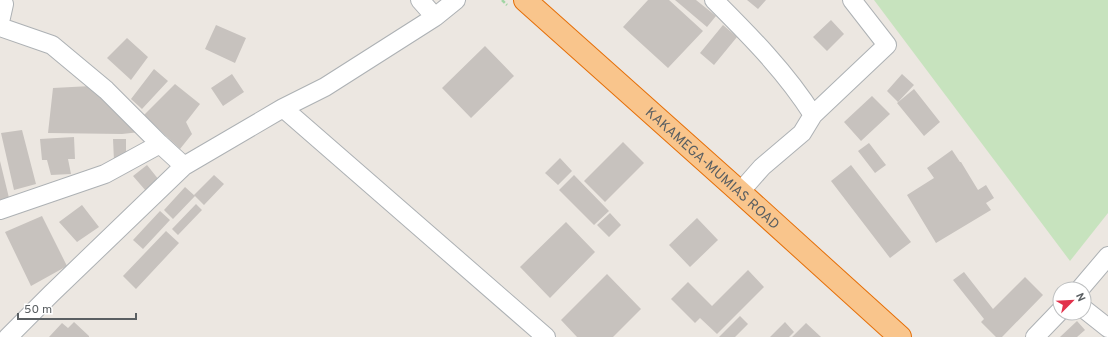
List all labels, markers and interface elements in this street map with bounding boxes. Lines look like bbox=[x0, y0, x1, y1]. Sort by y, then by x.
street label: KAKAMEGA-MUMIAS ROAD bbox=[641, 105, 782, 234]
north arrow bbox=[1052, 281, 1092, 321]
text: N bbox=[1072, 291, 1088, 304]
scale bar bbox=[18, 295, 136, 321]
text: 50 m bbox=[24, 302, 52, 318]

